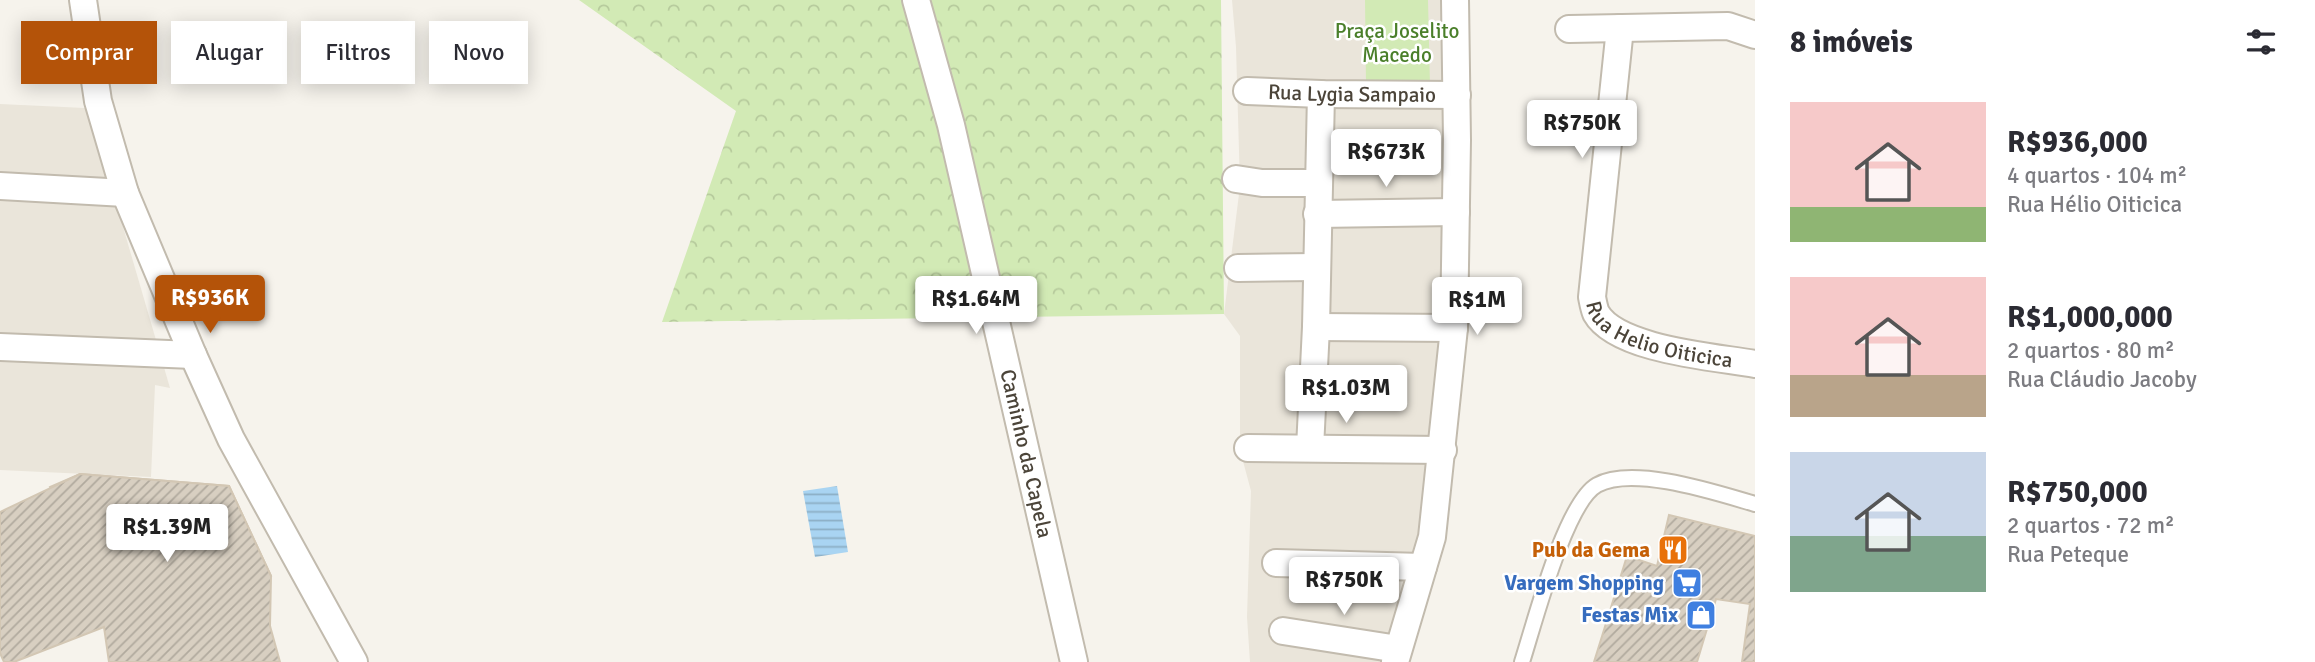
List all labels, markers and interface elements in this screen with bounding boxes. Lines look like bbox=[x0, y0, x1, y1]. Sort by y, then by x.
park label: Praça Joselito Macedo bbox=[1335, 18, 1459, 68]
chip: Comprar bbox=[21, 21, 157, 84]
chip: Alugar bbox=[171, 21, 287, 84]
chip: Filtros bbox=[301, 21, 415, 84]
chip: Novo bbox=[429, 21, 528, 84]
icon: filters bbox=[2242, 23, 2280, 61]
text: 8 imóveis bbox=[1790, 24, 1913, 61]
street label: Rua Lygia Sampaio bbox=[1267, 79, 1436, 108]
pin: R$750K bbox=[1525, 100, 1639, 160]
text: R$750K bbox=[1543, 108, 1621, 137]
text: R$936,000 bbox=[2007, 124, 2148, 161]
pin: R$673K bbox=[1329, 130, 1443, 189]
icon: home bbox=[1846, 130, 1930, 214]
text: R$673K bbox=[1347, 137, 1425, 166]
text: 4 quartos · 104 m² bbox=[2007, 161, 2187, 190]
text: Rua Hélio Oiticica bbox=[2007, 190, 2182, 219]
pin: R$936K bbox=[153, 276, 267, 335]
pin: R$1.64M bbox=[911, 276, 1041, 336]
pin: R$1M bbox=[1436, 278, 1518, 337]
text: R$936K bbox=[171, 283, 249, 312]
text: R$1.64M bbox=[931, 284, 1021, 313]
text: R$1M bbox=[1448, 285, 1506, 314]
street label: Rua Helio Oiticica bbox=[1580, 298, 1734, 373]
text: R$1,000,000 bbox=[2007, 299, 2173, 336]
icon: home bbox=[1846, 305, 1930, 389]
text: 2 quartos · 80 m² bbox=[2007, 336, 2175, 365]
text: Rua Cláudio Jacoby bbox=[2007, 365, 2197, 394]
pin: R$1.03M bbox=[1281, 366, 1411, 425]
street label: Caminho da Capela bbox=[994, 367, 1058, 541]
text: R$1.03M bbox=[1301, 373, 1391, 402]
text: R$750,000 bbox=[2007, 474, 2148, 511]
icon: home bbox=[1846, 480, 1930, 564]
pin: R$1.39M bbox=[102, 504, 232, 564]
text: 2 quartos · 72 m² bbox=[2007, 511, 2175, 540]
text: R$1.39M bbox=[122, 512, 212, 541]
restaurant icon: Pub da Gema bbox=[1656, 533, 1690, 567]
place label: Pub da Gema bbox=[1532, 537, 1650, 563]
text: Rua Peteque bbox=[2007, 540, 2129, 569]
pin: R$750K bbox=[1287, 558, 1401, 617]
text: R$750K bbox=[1305, 565, 1383, 594]
supermarket icon: Vargem Shopping bbox=[1670, 566, 1704, 600]
place label: Vargem Shopping bbox=[1504, 570, 1664, 596]
shop icon: Festas Mix bbox=[1684, 598, 1718, 632]
place label: Festas Mix bbox=[1581, 602, 1679, 628]

